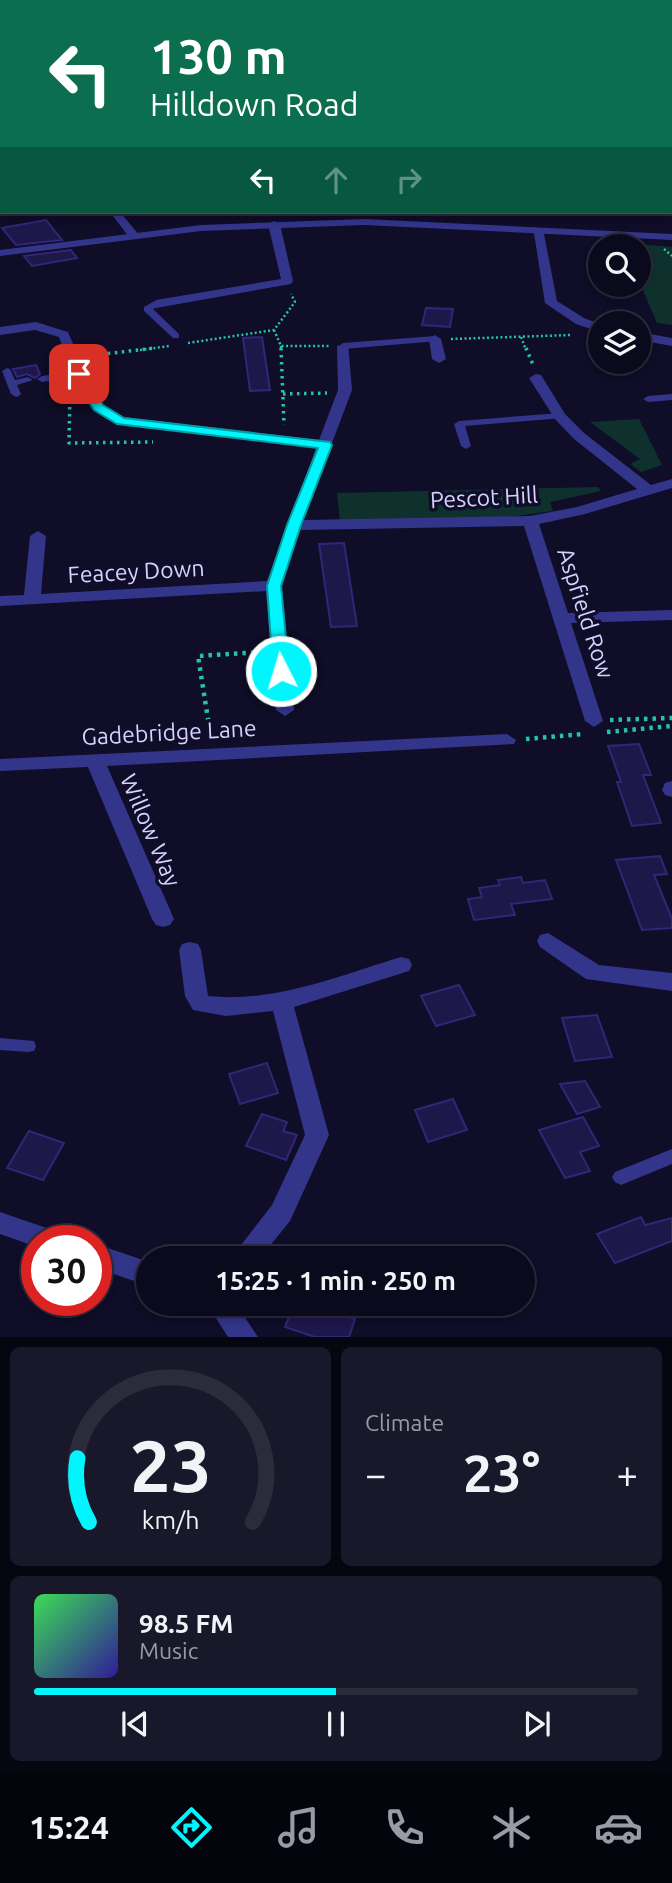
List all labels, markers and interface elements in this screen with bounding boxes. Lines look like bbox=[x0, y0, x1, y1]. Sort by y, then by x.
icon: left bbox=[35, 28, 126, 119]
text: 130 m bbox=[150, 28, 287, 83]
text: Hilldown Road bbox=[150, 86, 358, 122]
icon: left bbox=[244, 161, 282, 199]
icon: ahead bbox=[317, 161, 355, 199]
icon: right bbox=[390, 161, 428, 199]
map controls bbox=[588, 234, 651, 374]
button: search bbox=[588, 234, 651, 297]
button: layers bbox=[588, 311, 651, 374]
pin bbox=[49, 344, 109, 404]
icon: arrive bbox=[60, 355, 98, 393]
street label: Pescot Hill bbox=[429, 482, 539, 512]
street label: Aspfield Row bbox=[553, 544, 619, 682]
street label: Feacey Down bbox=[67, 555, 205, 587]
position arrow bbox=[244, 634, 318, 708]
street label: Gadebridge Lane bbox=[81, 715, 257, 749]
street label: Willow Way bbox=[116, 770, 186, 890]
speed limit sign: 30 bbox=[21, 1225, 112, 1316]
text: 15:25 · 1 min · 250 m bbox=[215, 1266, 456, 1295]
text: Climate bbox=[365, 1410, 444, 1435]
text: 23 bbox=[129, 1425, 212, 1507]
text: 23° bbox=[463, 1444, 540, 1502]
text: − bbox=[365, 1453, 386, 1495]
text: + bbox=[617, 1453, 638, 1495]
text: km/h bbox=[142, 1506, 199, 1534]
text: 98.5 FM bbox=[139, 1609, 233, 1638]
text: Music bbox=[139, 1638, 198, 1663]
icon: previous bbox=[116, 1705, 154, 1743]
icon: pause bbox=[317, 1705, 355, 1743]
icon: next bbox=[518, 1705, 556, 1743]
icon: directions bbox=[167, 1803, 216, 1852]
icon: music bbox=[274, 1803, 323, 1852]
icon: phone bbox=[380, 1803, 429, 1852]
icon: climate bbox=[487, 1803, 536, 1852]
icon: car bbox=[594, 1803, 643, 1852]
text: 15:24 bbox=[29, 1809, 109, 1845]

